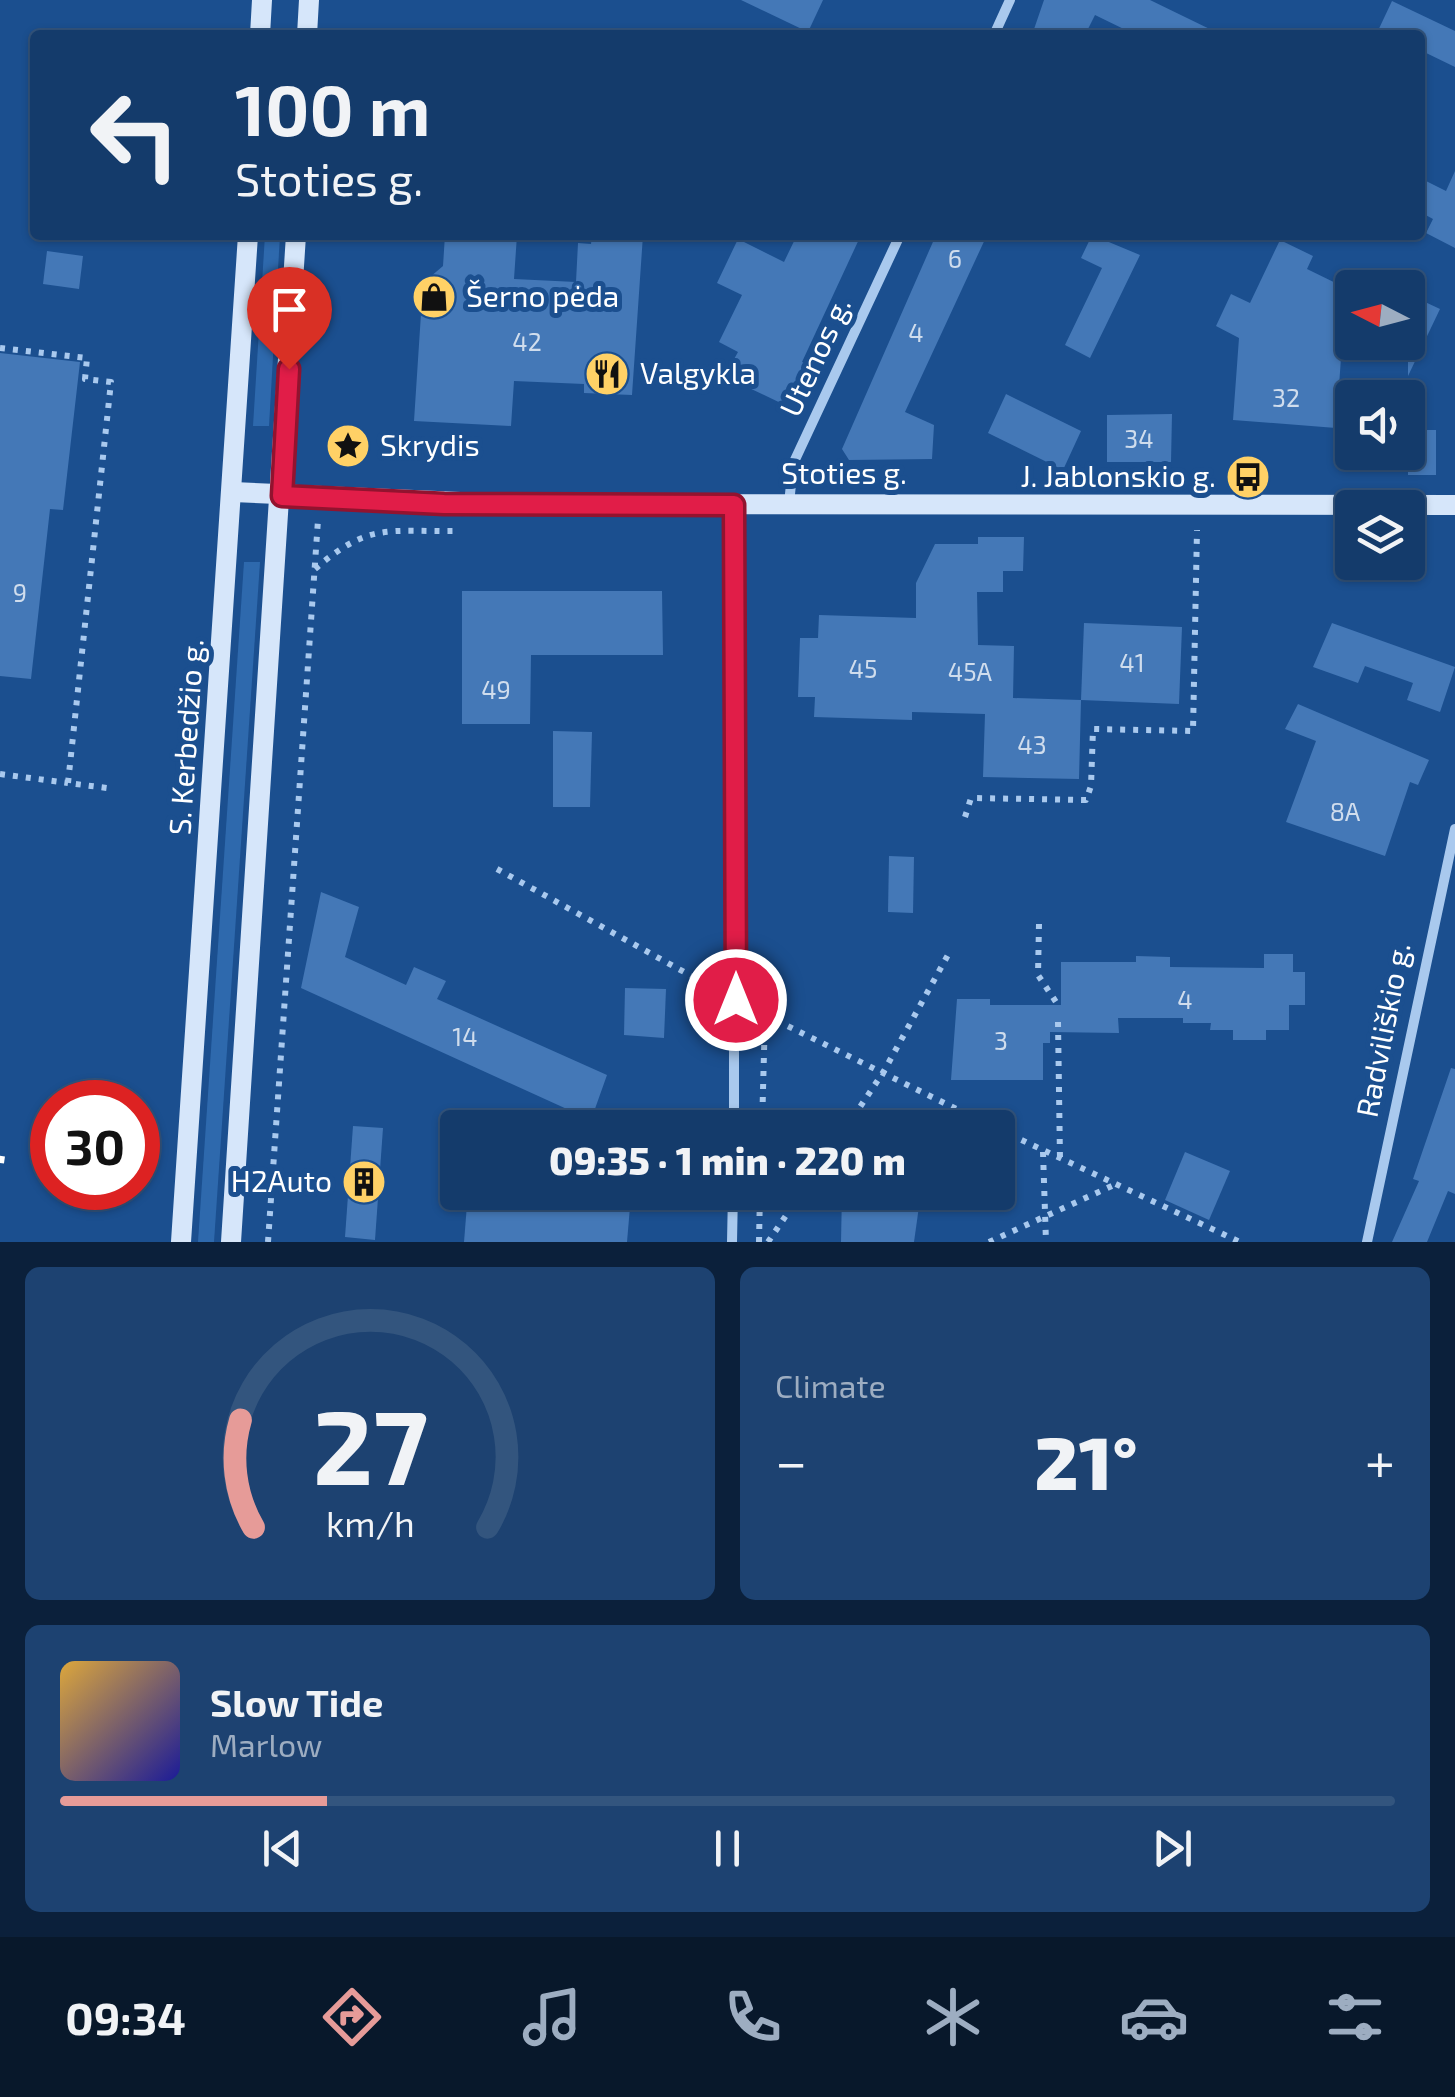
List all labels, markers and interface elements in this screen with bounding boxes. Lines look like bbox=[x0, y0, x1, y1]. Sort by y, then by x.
text: 100 m bbox=[235, 66, 430, 150]
icon: left bbox=[70, 70, 200, 200]
text: Stoties g. bbox=[235, 151, 423, 205]
house number: 6 bbox=[948, 243, 962, 273]
pin bbox=[247, 267, 332, 370]
north arrow bbox=[1335, 270, 1425, 360]
map controls bbox=[1335, 270, 1425, 580]
shop icon: Šerno pėda bbox=[411, 274, 457, 320]
place label: Šerno pėda bbox=[466, 277, 619, 313]
icon: arrive bbox=[262, 282, 317, 337]
street label: Utenos g. bbox=[771, 291, 857, 422]
house number: 4 bbox=[908, 317, 924, 347]
house number: 42 bbox=[512, 326, 542, 356]
restaurant icon: Valgykla bbox=[584, 351, 630, 397]
place label: Valgykla bbox=[640, 354, 756, 390]
button: sound bbox=[1335, 380, 1425, 470]
house number: 32 bbox=[1272, 382, 1300, 412]
place icon: Skrydis bbox=[325, 423, 371, 469]
house number: 34 bbox=[1124, 423, 1154, 453]
place label: Skrydis bbox=[380, 426, 480, 462]
street label: Stoties g. bbox=[781, 454, 907, 490]
bus stop icon: J. Jablonskio g. bbox=[1225, 454, 1271, 500]
place label: J. Jablonskio g. bbox=[1020, 457, 1216, 493]
button: layers bbox=[1335, 490, 1425, 580]
house number: 9 bbox=[13, 577, 27, 607]
street label: S. Kerbedžio g. bbox=[160, 638, 210, 836]
house number: 41 bbox=[1119, 647, 1145, 677]
house number: 45 bbox=[849, 653, 877, 683]
house number: 45A bbox=[948, 656, 993, 686]
house number: 49 bbox=[481, 674, 511, 704]
house number: 43 bbox=[1017, 729, 1047, 759]
house number: 8A bbox=[1330, 796, 1361, 826]
street label: Radviliškio g. bbox=[1347, 939, 1417, 1120]
position arrow bbox=[684, 948, 788, 1052]
house number: 4 bbox=[1177, 984, 1193, 1014]
house number: 14 bbox=[452, 1021, 478, 1051]
house number: 3 bbox=[994, 1025, 1008, 1055]
speed limit sign: 30 bbox=[30, 1080, 160, 1210]
text: 09:35 · 1 min · 220 m bbox=[549, 1137, 906, 1183]
building icon: H2Auto bbox=[341, 1159, 387, 1205]
place label: H2Auto bbox=[231, 1162, 332, 1198]
text: Climate bbox=[775, 1366, 886, 1404]
text: 27 bbox=[312, 1381, 428, 1506]
text: 21° bbox=[1034, 1415, 1138, 1505]
text: − bbox=[775, 1427, 807, 1493]
text: + bbox=[1365, 1427, 1395, 1493]
text: km/h bbox=[326, 1501, 414, 1544]
text: Slow Tide bbox=[210, 1679, 383, 1725]
text: Marlow bbox=[210, 1725, 322, 1763]
icon: previous bbox=[255, 1821, 310, 1876]
icon: pause bbox=[700, 1821, 755, 1876]
icon: next bbox=[1145, 1821, 1200, 1876]
icon: directions bbox=[317, 1982, 387, 2052]
icon: music bbox=[517, 1982, 587, 2052]
icon: phone bbox=[718, 1982, 788, 2052]
icon: climate bbox=[918, 1982, 988, 2052]
icon: car bbox=[1119, 1982, 1189, 2052]
icon: filters bbox=[1320, 1982, 1390, 2052]
text: 09:34 bbox=[65, 1990, 186, 2044]

